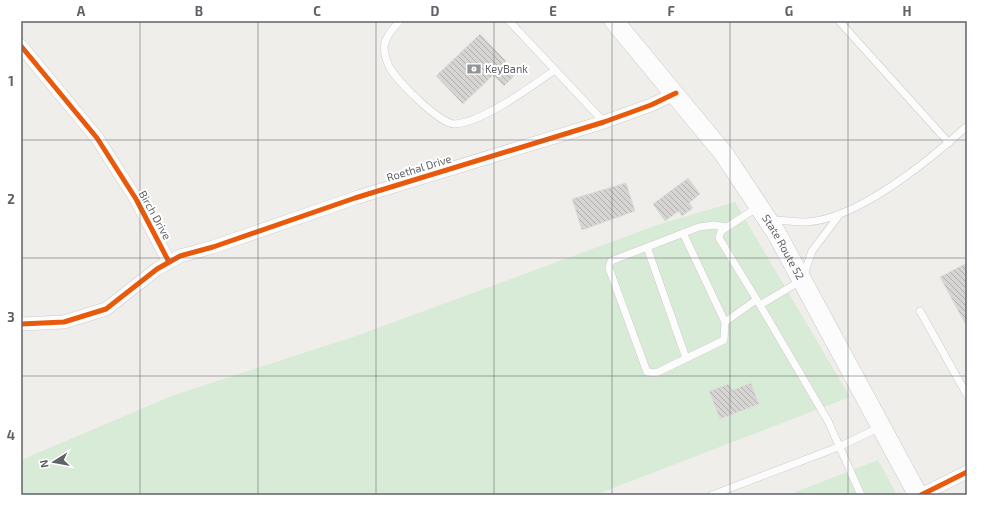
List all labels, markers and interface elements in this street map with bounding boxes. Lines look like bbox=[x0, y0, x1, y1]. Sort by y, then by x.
text: A bbox=[77, 3, 86, 19]
text: B bbox=[195, 3, 203, 19]
text: C bbox=[313, 3, 321, 19]
text: D bbox=[431, 3, 440, 19]
text: E bbox=[549, 3, 557, 19]
text: F bbox=[667, 3, 675, 19]
text: G bbox=[785, 3, 793, 19]
text: H bbox=[903, 3, 912, 19]
bank icon: KeyBank bbox=[466, 61, 482, 77]
place label: KeyBank bbox=[485, 62, 528, 75]
text: 1 bbox=[8, 73, 14, 89]
street label: Roethal Drive bbox=[385, 151, 453, 184]
street label: Birch Drive bbox=[137, 188, 174, 242]
text: 2 bbox=[7, 191, 15, 207]
street label: State Route 52 bbox=[760, 212, 807, 282]
text: 3 bbox=[7, 309, 15, 325]
text: 4 bbox=[7, 427, 15, 443]
north arrow bbox=[34, 442, 74, 482]
text: N bbox=[37, 459, 51, 469]

